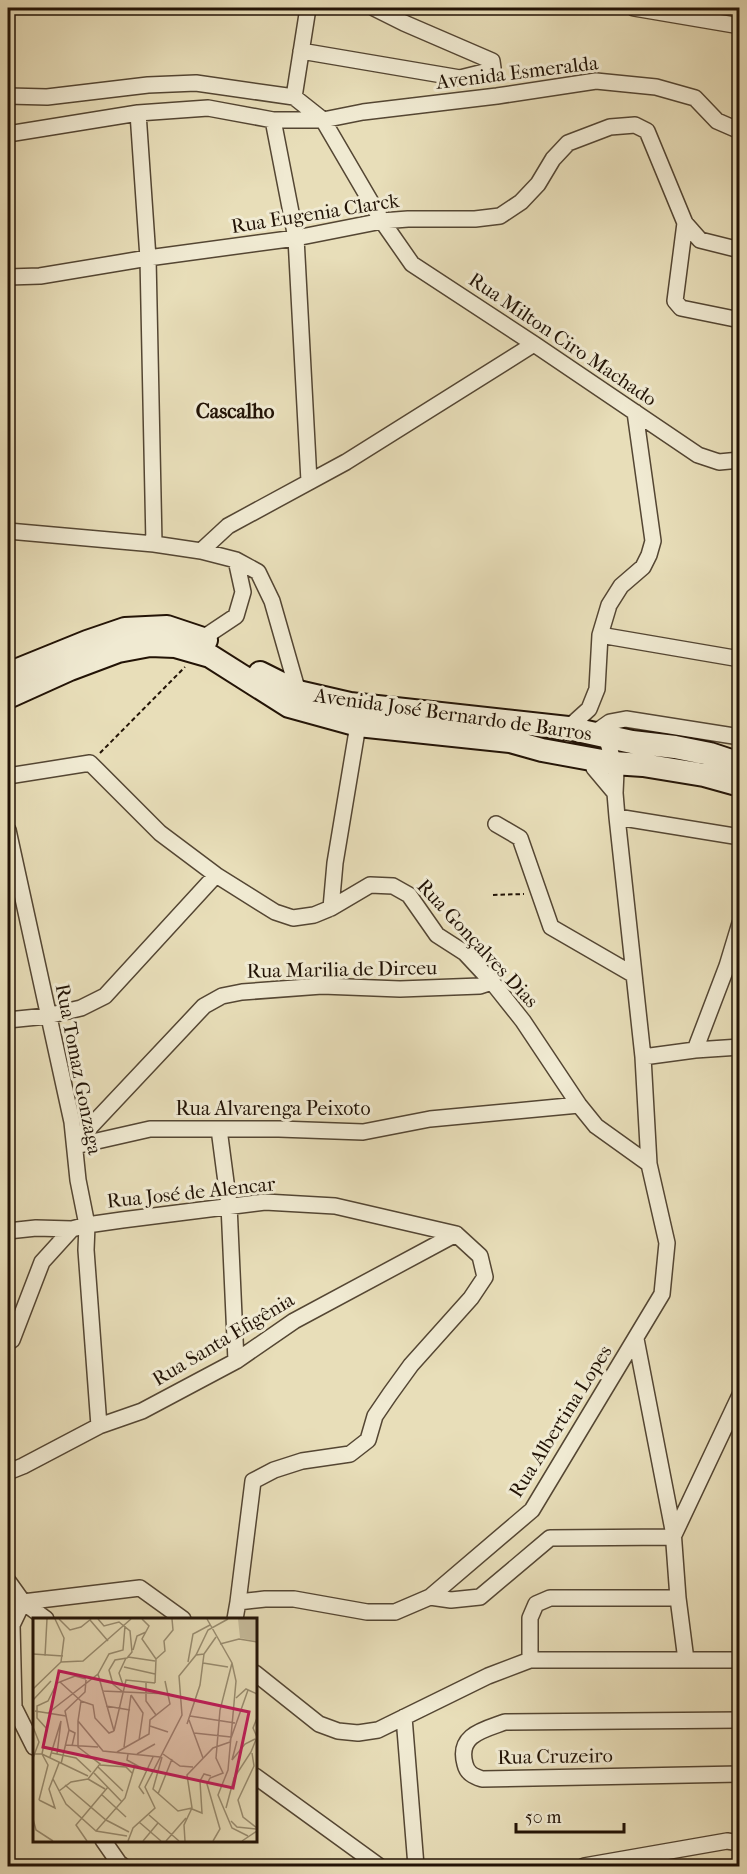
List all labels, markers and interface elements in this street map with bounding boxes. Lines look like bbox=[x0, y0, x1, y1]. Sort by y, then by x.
street label: Avenida Esmeralda bbox=[434, 51, 600, 94]
street label: Rua Eugenia Clarck bbox=[229, 189, 401, 238]
street label: Rua Milton Ciro Machado bbox=[464, 268, 661, 411]
district label: Cascalho bbox=[196, 399, 275, 423]
street label: Avenida José Bernardo de Barros bbox=[312, 683, 593, 745]
street label: Rua Gonçalves Dias bbox=[412, 874, 543, 1012]
street label: Rua Marilia de Dirceu bbox=[247, 956, 438, 983]
street label: Rua Tomaz Gonzaga bbox=[51, 982, 106, 1157]
street label: Rua Alvarenga Peixoto bbox=[175, 1097, 371, 1120]
street label: Rua José de Alencar bbox=[106, 1172, 277, 1213]
street label: Rua Santa Efigênia bbox=[148, 1288, 299, 1391]
street label: Rua Albertina Lopes bbox=[504, 1341, 617, 1502]
inset map bbox=[33, 1618, 256, 1841]
street label: Rua Cruzeiro bbox=[497, 1744, 613, 1769]
scale bar bbox=[516, 1796, 624, 1834]
text: 50 m bbox=[525, 1807, 562, 1828]

